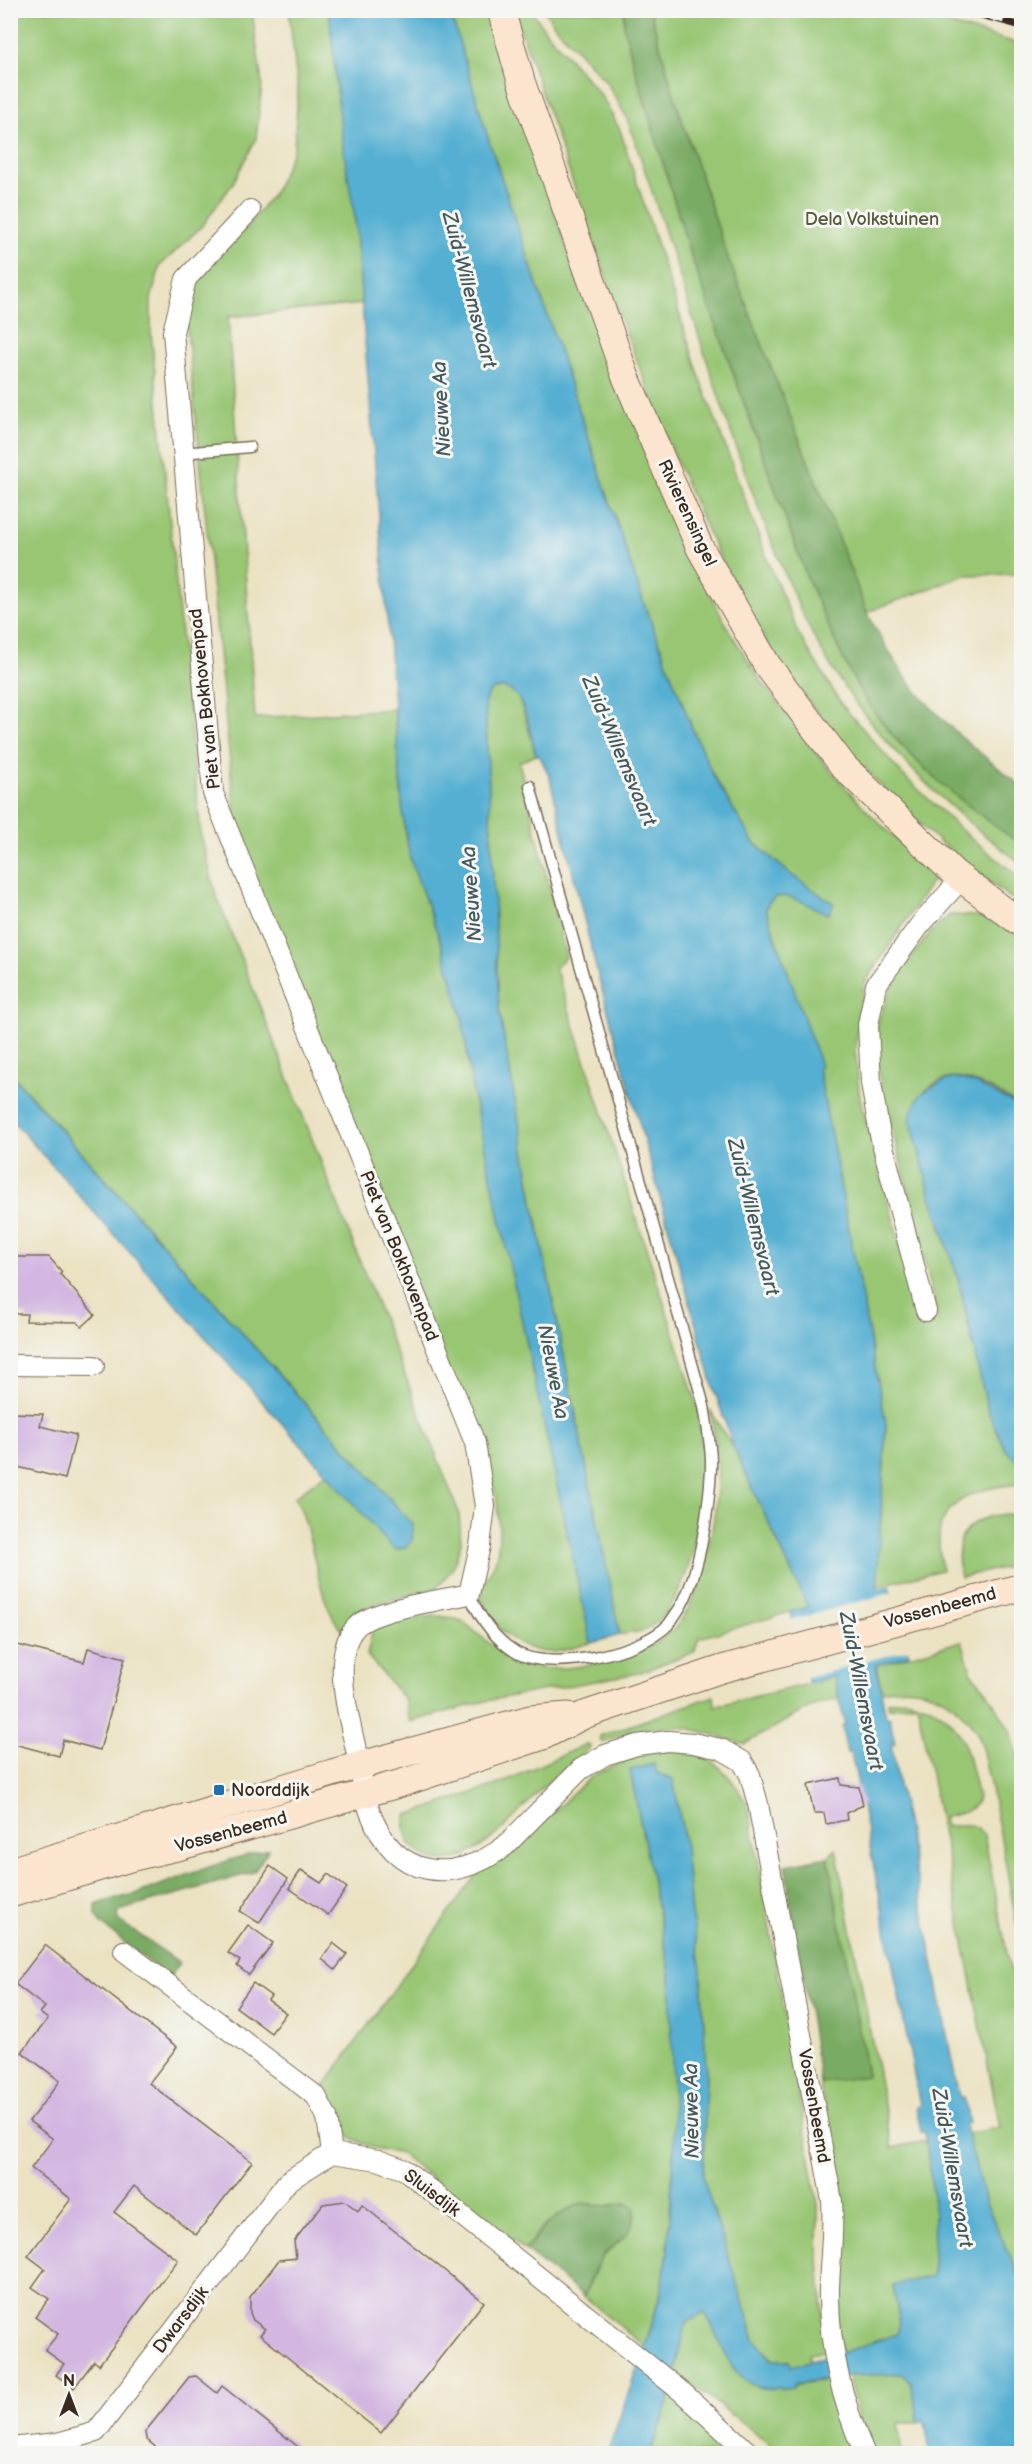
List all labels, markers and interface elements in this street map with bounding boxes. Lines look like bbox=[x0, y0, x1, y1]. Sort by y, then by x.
water label: Zuid-Willemsvaart bbox=[436, 208, 502, 372]
park label: Dela Volkstuinen bbox=[805, 209, 939, 230]
water label: Nieuwe Aa bbox=[428, 361, 456, 457]
street label: Rivierensingel bbox=[653, 456, 721, 570]
street label: Piet van Bokhovenpad bbox=[185, 607, 225, 791]
water label: Zuid-Willemsvaart bbox=[576, 671, 662, 830]
water label: Nieuwe Aa bbox=[457, 845, 487, 943]
water label: Zuid-Willemsvaart bbox=[722, 1135, 784, 1299]
street label: Piet van Bokhovenpad bbox=[355, 1168, 443, 1344]
water label: Nieuwe Aa bbox=[532, 1323, 574, 1421]
street label: Vossenbeemd bbox=[882, 1583, 998, 1633]
water label: Zuid-Willemsvaart bbox=[834, 1609, 888, 1773]
place label: Noorddijk bbox=[231, 1780, 309, 1801]
marker: Noorddijk bbox=[212, 1783, 226, 1797]
street label: Vossenbeemd bbox=[173, 1807, 289, 1857]
street label: Vossenbeemd bbox=[794, 2047, 834, 2165]
water label: Nieuwe Aa bbox=[679, 2063, 705, 2159]
water label: Zuid-Willemsvaart bbox=[926, 2086, 978, 2250]
street label: Sluisdijk bbox=[399, 2165, 465, 2221]
street label: Dwarsdijk bbox=[149, 2282, 213, 2358]
north arrow bbox=[39, 2365, 99, 2425]
text: N bbox=[63, 2372, 75, 2391]

